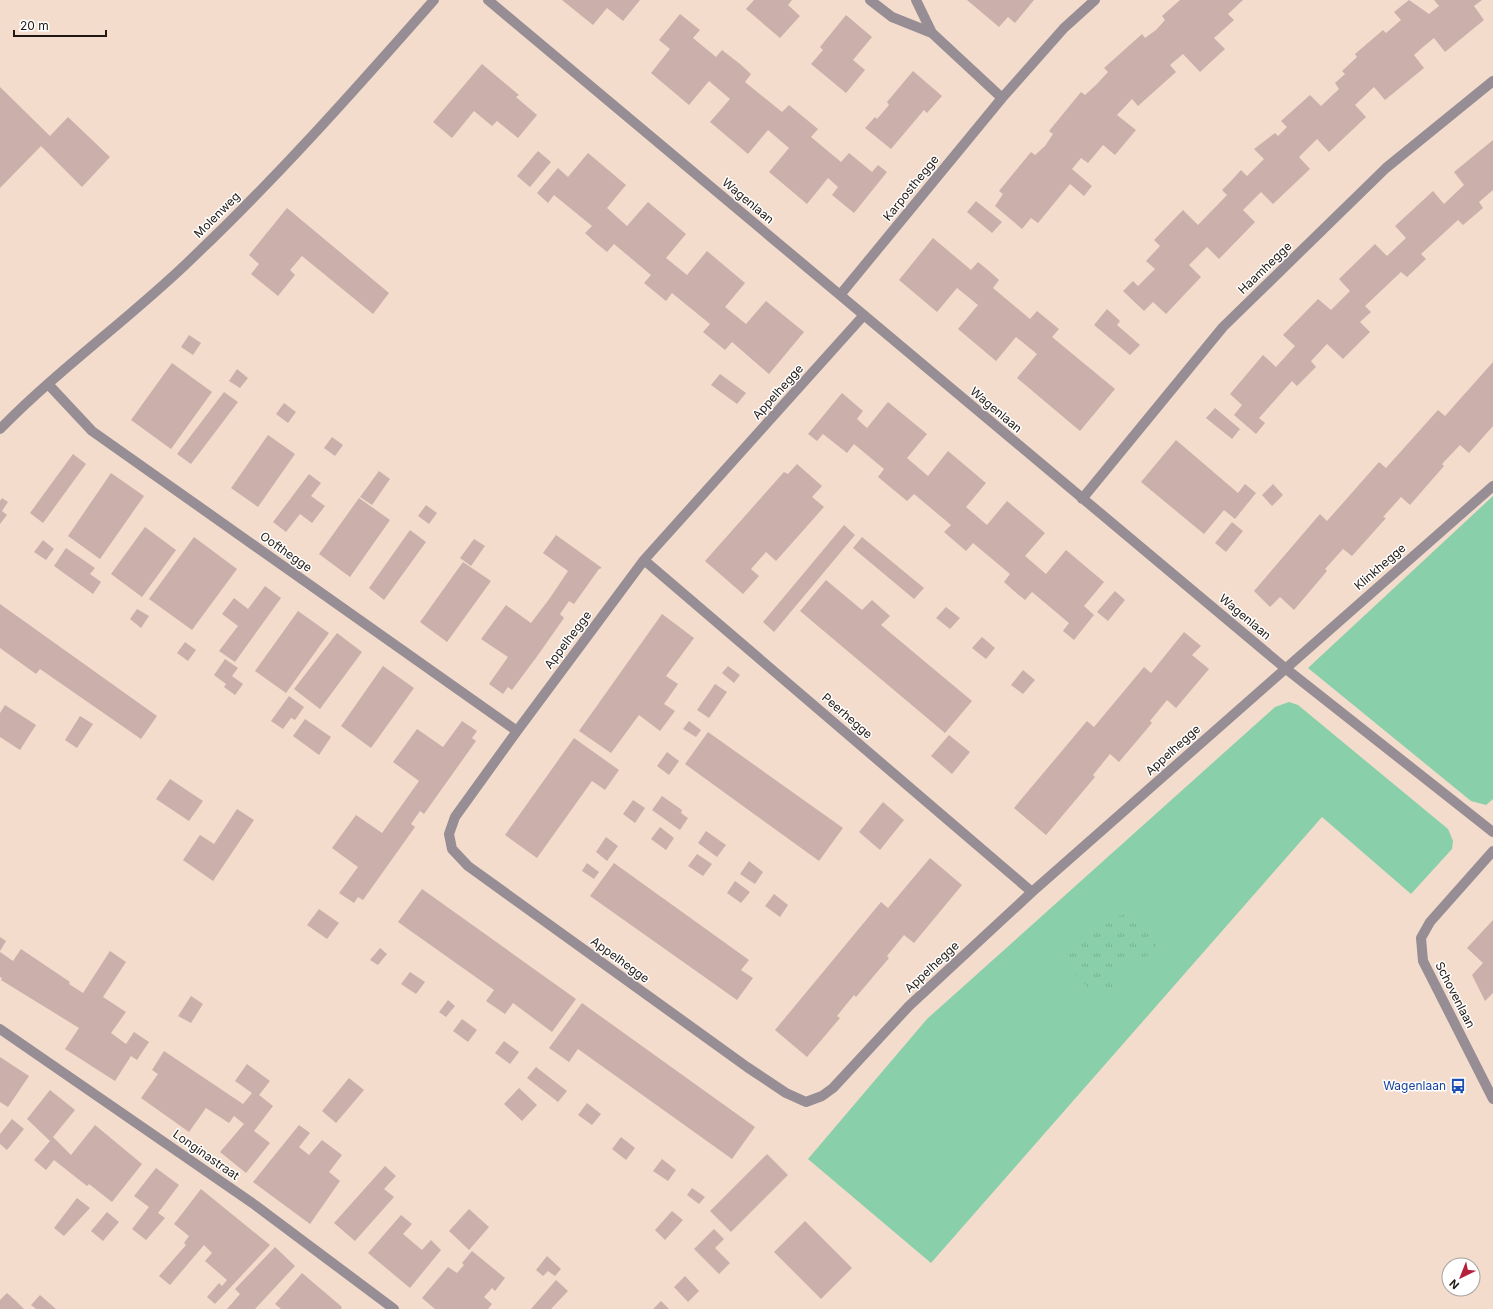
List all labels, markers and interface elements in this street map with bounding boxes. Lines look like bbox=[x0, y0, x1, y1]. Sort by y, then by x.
scale bar bbox=[14, 12, 106, 38]
text: 20 m bbox=[20, 18, 49, 33]
street label: Karposthegge bbox=[880, 152, 942, 224]
street label: Wagenlaan bbox=[719, 175, 777, 227]
street label: Molenweg bbox=[190, 188, 243, 241]
street label: Haamhegge bbox=[1235, 238, 1295, 297]
street label: Appelhegge bbox=[749, 361, 806, 422]
street label: Wagenlaan bbox=[967, 384, 1025, 436]
street label: Oofthegge bbox=[257, 528, 315, 575]
street label: Klinkhegge bbox=[1351, 540, 1409, 593]
street label: Wagenlaan bbox=[1216, 591, 1274, 643]
street label: Appelhegge bbox=[541, 608, 594, 672]
street label: Peerhegge bbox=[819, 690, 876, 742]
street label: Appelhegge bbox=[1142, 721, 1203, 778]
street label: Appelhegge bbox=[588, 933, 652, 986]
street label: Appelhegge bbox=[901, 938, 962, 996]
street label: Schovenlaan bbox=[1432, 959, 1479, 1031]
bus stop icon: Wagenlaan bbox=[1449, 1077, 1467, 1095]
place label: Wagenlaan bbox=[1383, 1078, 1446, 1093]
street label: Longinastraat bbox=[170, 1126, 242, 1183]
north arrow bbox=[1441, 1257, 1481, 1297]
text: N bbox=[1446, 1276, 1462, 1292]

